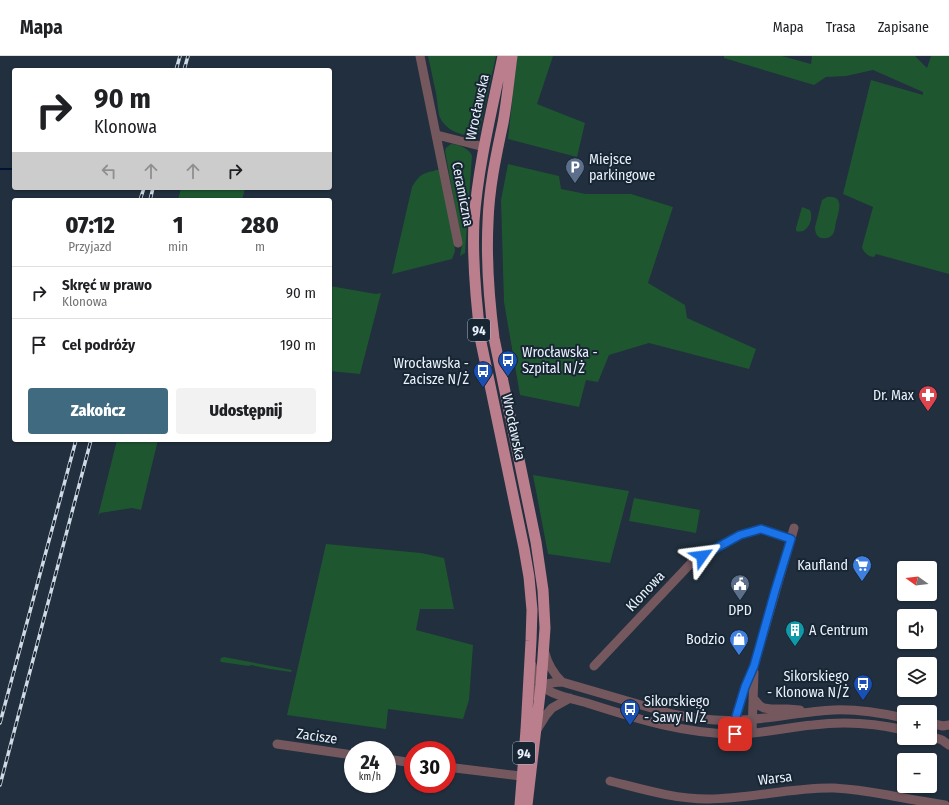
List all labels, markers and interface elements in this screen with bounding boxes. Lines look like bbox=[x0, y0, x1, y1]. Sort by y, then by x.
text: Mapa bbox=[20, 16, 63, 39]
text: Mapa bbox=[773, 19, 804, 36]
text: Trasa bbox=[826, 19, 856, 36]
text: Zapisane bbox=[878, 19, 929, 36]
street label: Wrocławska bbox=[462, 72, 493, 142]
text: 90 m bbox=[94, 82, 151, 115]
icon: right bbox=[28, 84, 80, 136]
text: Klonowa bbox=[94, 116, 157, 138]
place label: Miejsce parkingowe bbox=[589, 151, 655, 184]
parking icon: Miejsce parkingowe bbox=[564, 156, 586, 184]
icon: left bbox=[98, 160, 120, 182]
icon: ahead bbox=[140, 160, 162, 182]
icon: ahead bbox=[182, 160, 204, 182]
icon: right bbox=[224, 160, 246, 182]
street label: Ceramiczna bbox=[448, 161, 477, 228]
text: 07:12 bbox=[65, 211, 115, 239]
text: 1 bbox=[173, 211, 183, 239]
text: 280 bbox=[241, 211, 279, 239]
text: Przyjazd bbox=[68, 239, 112, 254]
text: min bbox=[168, 239, 188, 254]
text: m bbox=[255, 239, 265, 254]
text: Skręć w prawo bbox=[62, 276, 152, 294]
icon: right bbox=[28, 282, 50, 304]
text: 90 m bbox=[286, 284, 316, 302]
text: Klonowa bbox=[62, 294, 108, 309]
road number: 94 bbox=[468, 319, 490, 341]
icon: arrive bbox=[28, 334, 50, 356]
text: Cel podróży bbox=[62, 336, 135, 354]
text: 190 m bbox=[280, 336, 316, 354]
place label: Wrocławska - Szpital N/Ż bbox=[522, 344, 598, 377]
bus stop icon: Wrocławska - Szpital N/Ż bbox=[497, 349, 519, 377]
place label: Wrocławska - Zacisze N/Ż bbox=[393, 355, 469, 388]
bus stop icon: Wrocławska - Zacisze N/Ż bbox=[472, 360, 494, 388]
pharmacy icon: Dr. Max bbox=[917, 384, 939, 412]
place label: Dr. Max bbox=[873, 387, 915, 404]
button: Zakończ bbox=[28, 388, 168, 434]
button: Udostępnij bbox=[176, 388, 316, 434]
street label: Wrocławska bbox=[498, 392, 529, 462]
position arrow bbox=[681, 535, 723, 577]
supermarket icon: Kaufland bbox=[851, 554, 873, 582]
place label: Kaufland bbox=[797, 557, 848, 574]
north arrow bbox=[897, 561, 937, 601]
map controls bbox=[897, 561, 937, 793]
street label: Klonowa bbox=[622, 568, 668, 615]
public building icon: DPD bbox=[729, 573, 751, 601]
place label: DPD bbox=[728, 602, 752, 619]
button: sound bbox=[897, 609, 937, 649]
building icon: A Centrum bbox=[784, 619, 806, 647]
place label: A Centrum bbox=[809, 622, 868, 639]
shop icon: Bodzio bbox=[728, 628, 750, 656]
place label: Bodzio bbox=[686, 631, 725, 648]
button: layers bbox=[897, 657, 937, 697]
place label: Sikorskiego - Klonowa N/Ż bbox=[767, 668, 849, 701]
bus stop icon: Sikorskiego - Klonowa N/Ż bbox=[852, 673, 874, 701]
place label: Sikorskiego - Sawy N/Ż bbox=[644, 693, 710, 726]
bus stop icon: Sikorskiego - Sawy N/Ż bbox=[619, 698, 641, 726]
button: + bbox=[897, 705, 937, 745]
pin bbox=[718, 717, 752, 751]
icon: arrive bbox=[724, 723, 746, 745]
street label: Zacisze bbox=[295, 725, 339, 748]
speed limit sign: 30 bbox=[404, 741, 456, 793]
road number: 94 bbox=[513, 742, 535, 764]
text: 24 bbox=[360, 750, 380, 774]
button: − bbox=[897, 753, 937, 793]
street label: Warsa bbox=[757, 768, 793, 789]
text: km/h bbox=[359, 771, 381, 783]

